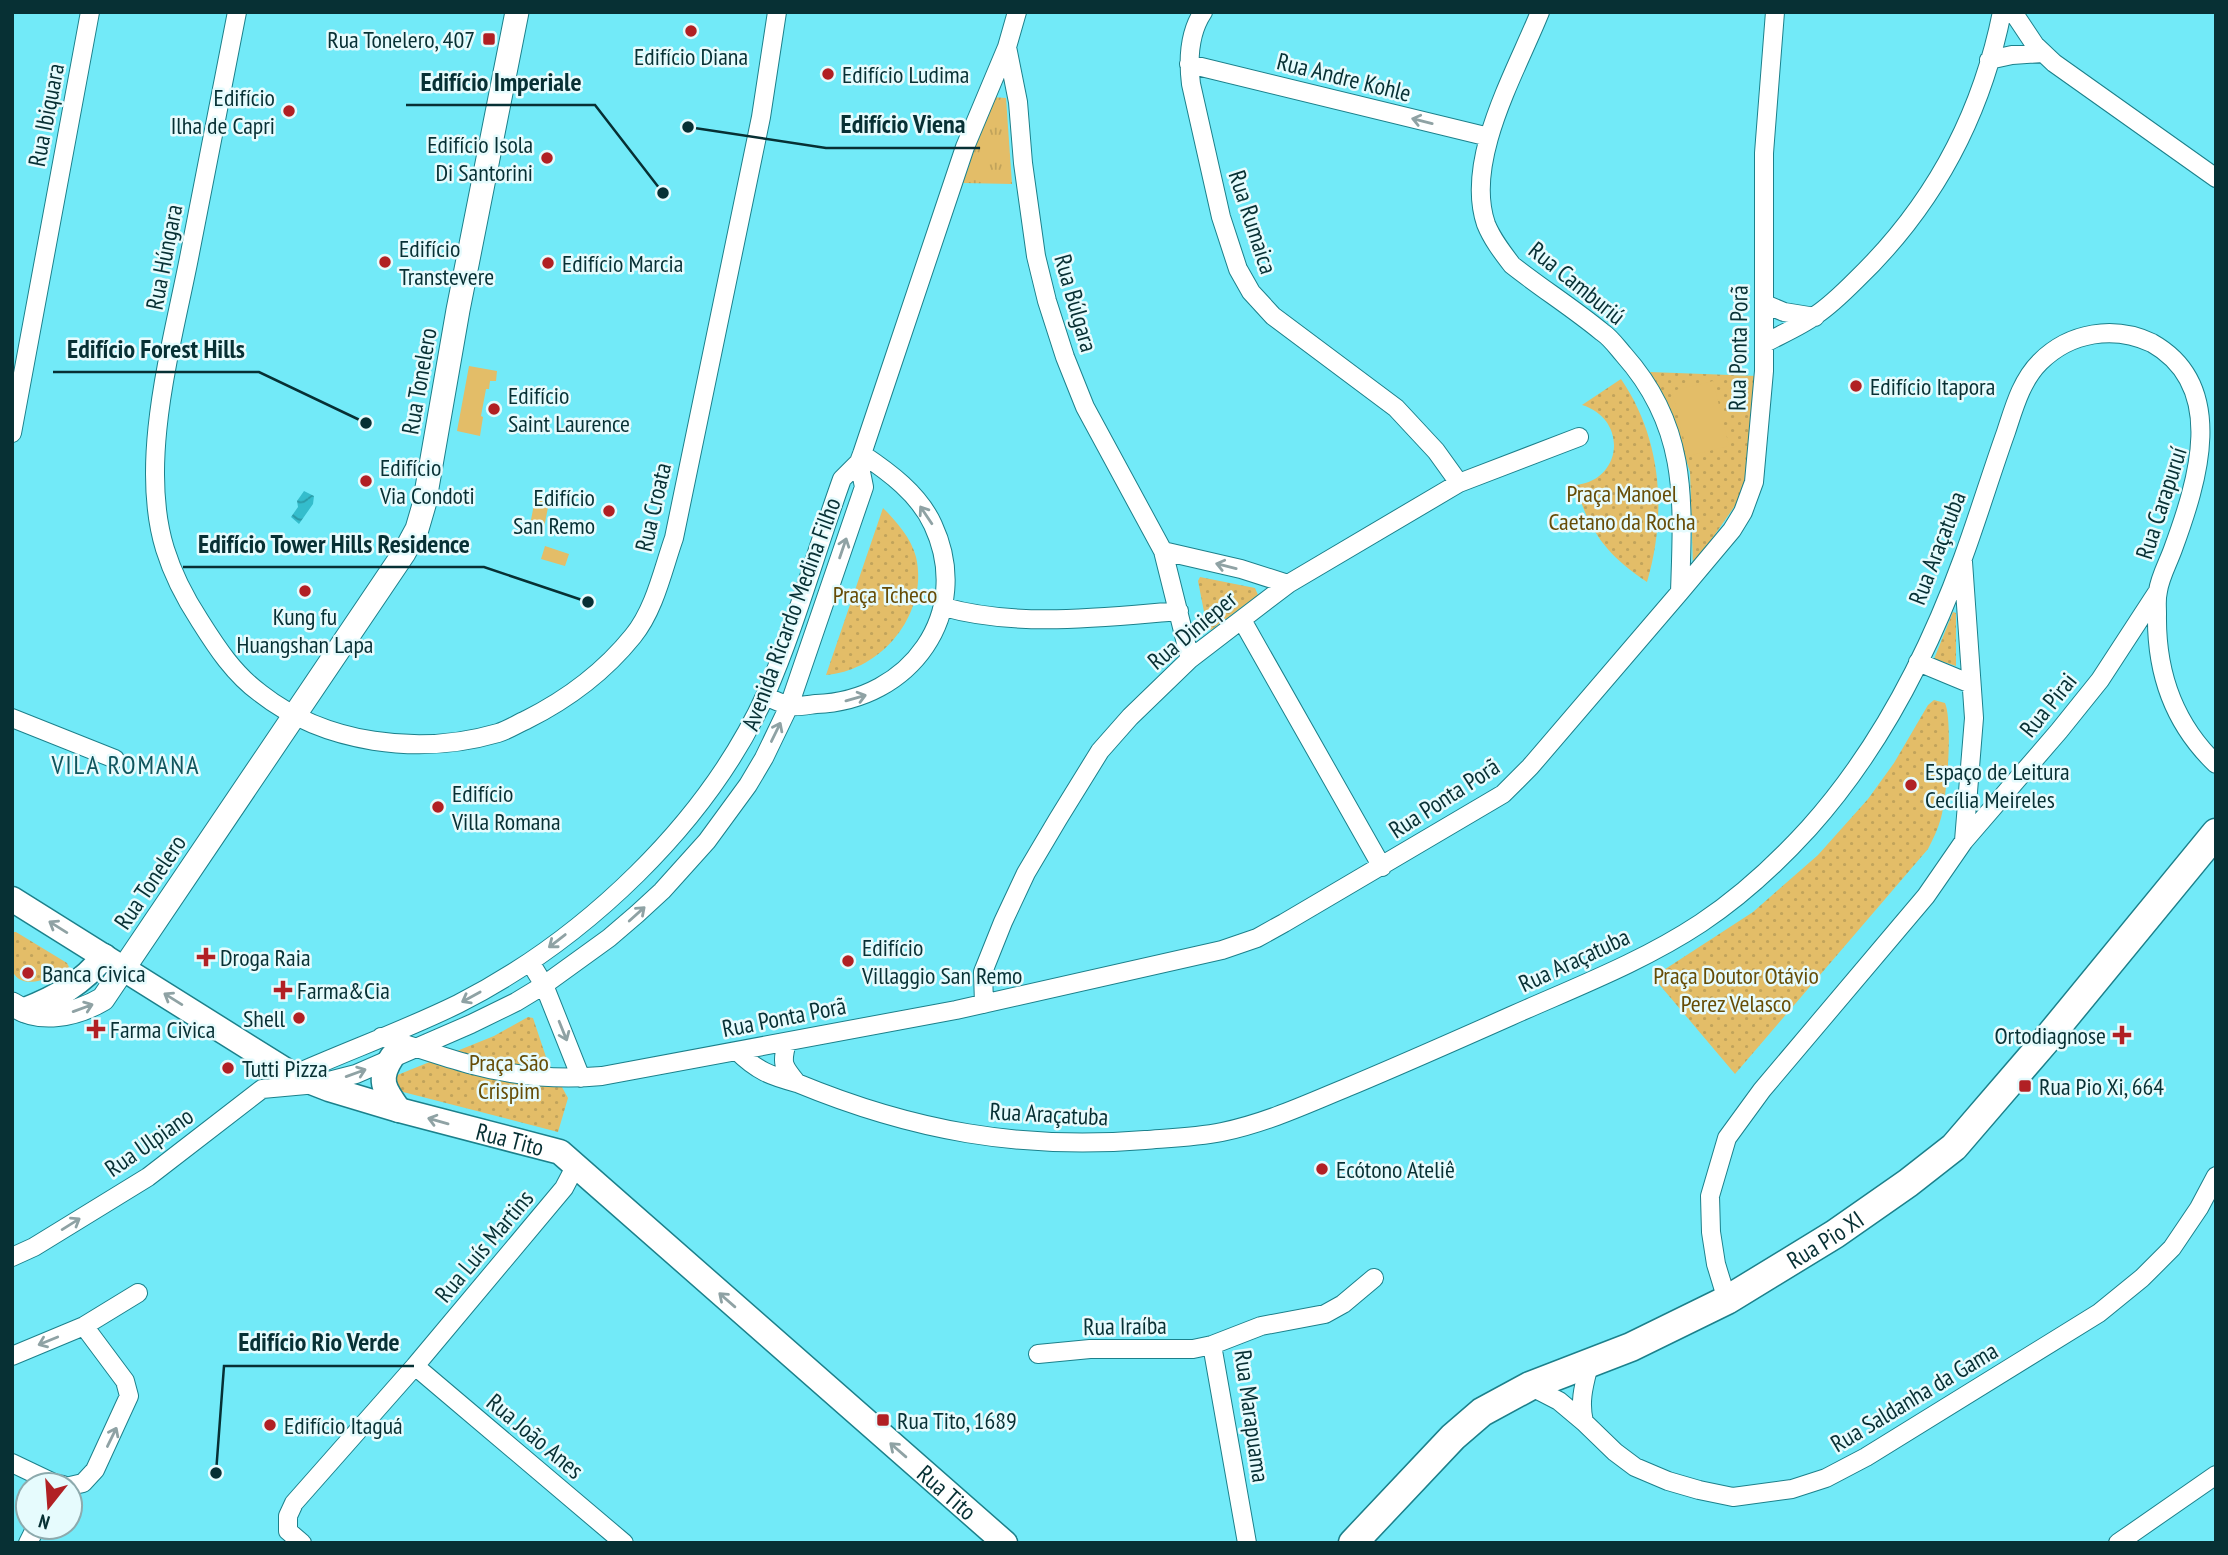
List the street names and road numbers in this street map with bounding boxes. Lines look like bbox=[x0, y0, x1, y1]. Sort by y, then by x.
street label: Rua Andre Kohle bbox=[1274, 45, 1414, 109]
street label: Rua Ibiquara bbox=[21, 61, 71, 169]
street label: Rua Rumaica bbox=[1222, 166, 1284, 278]
street label: Rua Húngara bbox=[139, 202, 189, 312]
street label: Rua Camburiú bbox=[1522, 235, 1632, 331]
street label: Rua Búlgara bbox=[1047, 251, 1105, 355]
street label: Rua Ponta Porã bbox=[1721, 285, 1755, 411]
street label: Rua Tonelero bbox=[394, 325, 444, 437]
street label: Rua Carapuruí bbox=[2128, 443, 2194, 563]
street label: Rua Croata bbox=[628, 460, 678, 554]
street label: Rua Araçatuba bbox=[1901, 487, 1973, 609]
street label: Avenida Ricardo Medina Filho bbox=[734, 493, 848, 735]
street label: Rua Dinieper bbox=[1141, 583, 1243, 676]
street label: Rua Pirai bbox=[2013, 666, 2083, 744]
street label: Rua Ponta Porã bbox=[1383, 751, 1505, 845]
street label: Rua Tonelero bbox=[107, 829, 193, 935]
street label: Rua Araçatuba bbox=[1514, 921, 1634, 999]
street label: Rua Ponta Porã bbox=[719, 990, 849, 1044]
street label: Rua Araçatuba bbox=[989, 1095, 1109, 1133]
street label: Rua Ulpiano bbox=[99, 1100, 199, 1184]
street label: Rua Tito bbox=[473, 1115, 547, 1163]
street label: Rua Luís Martins bbox=[428, 1183, 540, 1309]
street label: Rua Pio XI bbox=[1781, 1203, 1870, 1275]
street label: Rua Iraíba bbox=[1083, 1310, 1167, 1342]
street label: Rua Saldanha da Gama bbox=[1825, 1335, 2003, 1459]
street label: Rua Marapuama bbox=[1227, 1348, 1277, 1484]
street label: Rua João Anes bbox=[480, 1386, 590, 1486]
street label: Rua Tito bbox=[911, 1458, 983, 1526]

